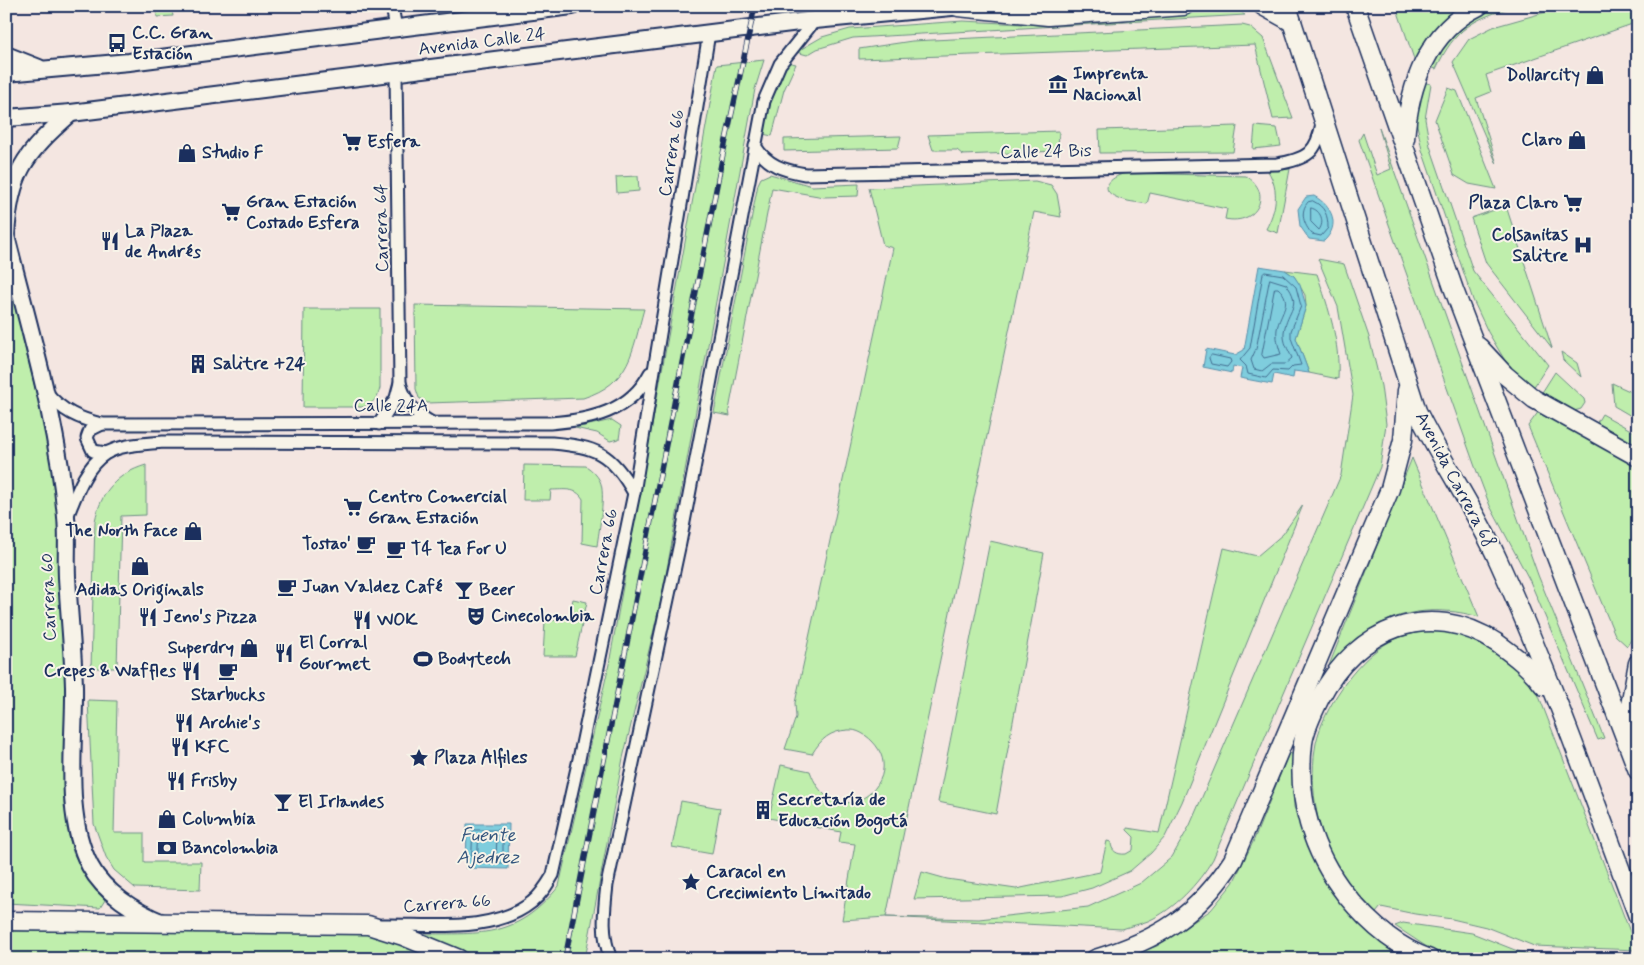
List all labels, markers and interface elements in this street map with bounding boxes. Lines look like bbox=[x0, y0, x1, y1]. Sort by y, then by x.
place label: C.C. Gran Estación bbox=[132, 21, 214, 66]
street label: Avenida Calle 24 bbox=[417, 22, 547, 62]
bus stop icon: C.C. Gran Estación bbox=[106, 32, 128, 54]
place label: Imprenta Nacional bbox=[1073, 62, 1149, 107]
place label: Dollarcity bbox=[1506, 63, 1580, 87]
shop icon: Dollarcity bbox=[1584, 64, 1606, 86]
museum icon: Imprenta Nacional bbox=[1047, 73, 1069, 95]
street label: Carrera 66 bbox=[653, 108, 691, 198]
place label: Claro bbox=[1521, 128, 1563, 152]
shop icon: Claro bbox=[1566, 129, 1588, 151]
place label: Esfera bbox=[367, 130, 421, 154]
supermarket icon: Esfera bbox=[341, 131, 363, 153]
street label: Calle 24 Bis bbox=[1000, 139, 1092, 165]
place label: Studio F bbox=[202, 141, 264, 165]
shop icon: Studio F bbox=[176, 142, 198, 164]
street label: Carrera 64 bbox=[369, 183, 395, 273]
place label: Gran Estación Costado Esfera bbox=[246, 190, 360, 235]
place label: Plaza Claro bbox=[1468, 191, 1559, 215]
supermarket icon: Plaza Claro bbox=[1562, 192, 1584, 214]
supermarket icon: Gran Estación Costado Esfera bbox=[220, 201, 242, 223]
place label: La Plaza de Andrés bbox=[125, 219, 201, 264]
place label: Colsanitas Salitre bbox=[1491, 223, 1568, 268]
restaurant icon: La Plaza de Andrés bbox=[99, 230, 121, 252]
hospital icon: Colsanitas Salitre bbox=[1572, 234, 1594, 256]
place label: Salitre +24 bbox=[213, 352, 305, 376]
building icon: Salitre +24 bbox=[187, 353, 209, 375]
street label: Calle 24A bbox=[353, 394, 429, 418]
street label: Avenida Carrera 68 bbox=[1409, 408, 1501, 552]
place label: Centro Comercial Gran Estación bbox=[368, 485, 508, 530]
supermarket icon: Centro Comercial Gran Estación bbox=[342, 496, 364, 518]
street label: Carrera 66 bbox=[584, 507, 624, 597]
place label: The North Face bbox=[65, 519, 178, 543]
shop icon: The North Face bbox=[182, 520, 204, 542]
place label: Tostao' bbox=[302, 532, 351, 556]
cafe icon: Tostao' bbox=[355, 533, 377, 555]
place label: T4 Tea For U bbox=[411, 537, 507, 561]
cafe icon: T4 Tea For U bbox=[385, 538, 407, 560]
street label: Carrera 60 bbox=[35, 552, 63, 642]
shop icon: Adidas Originals bbox=[129, 555, 151, 577]
place label: Juan Valdez Café bbox=[302, 575, 443, 599]
cafe icon: Juan Valdez Café bbox=[276, 576, 298, 598]
place label: Adidas Originals bbox=[76, 578, 204, 604]
place label: Beer bbox=[479, 578, 515, 602]
bar icon: Beer bbox=[453, 579, 475, 601]
place label: Cinecolombia bbox=[491, 604, 595, 628]
place label: Jeno's Pizza bbox=[163, 605, 257, 629]
theatre icon: Cinecolombia bbox=[465, 605, 487, 627]
restaurant icon: Jeno's Pizza bbox=[137, 606, 159, 628]
place label: WOK bbox=[376, 608, 418, 632]
restaurant icon: WOK bbox=[351, 609, 373, 631]
place label: El Corral Gourmet bbox=[299, 631, 371, 676]
place label: Superdry bbox=[168, 636, 234, 660]
shop icon: Superdry bbox=[238, 637, 260, 659]
restaurant icon: El Corral Gourmet bbox=[273, 642, 295, 664]
place label: Bodytech bbox=[438, 647, 511, 671]
sports icon: Bodytech bbox=[412, 648, 434, 670]
place label: Crepes & Waffles bbox=[44, 659, 176, 683]
restaurant icon: Crepes & Waffles bbox=[180, 660, 202, 682]
cafe icon: Starbucks bbox=[217, 660, 239, 682]
place label: Starbucks bbox=[191, 683, 265, 707]
place label: Archie's bbox=[199, 711, 260, 735]
restaurant icon: Archie's bbox=[173, 712, 195, 734]
place label: KFC bbox=[195, 735, 229, 759]
restaurant icon: KFC bbox=[169, 736, 191, 758]
place label: Plaza Alfiles bbox=[434, 746, 528, 770]
place icon: Plaza Alfiles bbox=[408, 747, 430, 769]
place label: Frisby bbox=[191, 769, 237, 793]
restaurant icon: Frisby bbox=[165, 770, 187, 792]
place label: Secretaría de Educación Bogotá bbox=[778, 788, 908, 835]
place label: El Irlandes bbox=[298, 790, 384, 814]
bar icon: El Irlandes bbox=[272, 791, 294, 813]
building icon: Secretaría de Educación Bogotá bbox=[752, 799, 774, 821]
place label: Columbia bbox=[182, 807, 256, 831]
shop icon: Columbia bbox=[156, 808, 178, 830]
water label: Fuente Ajedrez bbox=[457, 823, 520, 870]
place label: Bancolombia bbox=[182, 836, 279, 860]
bank icon: Bancolombia bbox=[156, 837, 178, 859]
place label: Caracol en Crecimiento Limitado bbox=[706, 860, 871, 905]
place icon: Caracol en Crecimiento Limitado bbox=[680, 871, 702, 893]
street label: Carrera 66 bbox=[402, 889, 492, 919]

